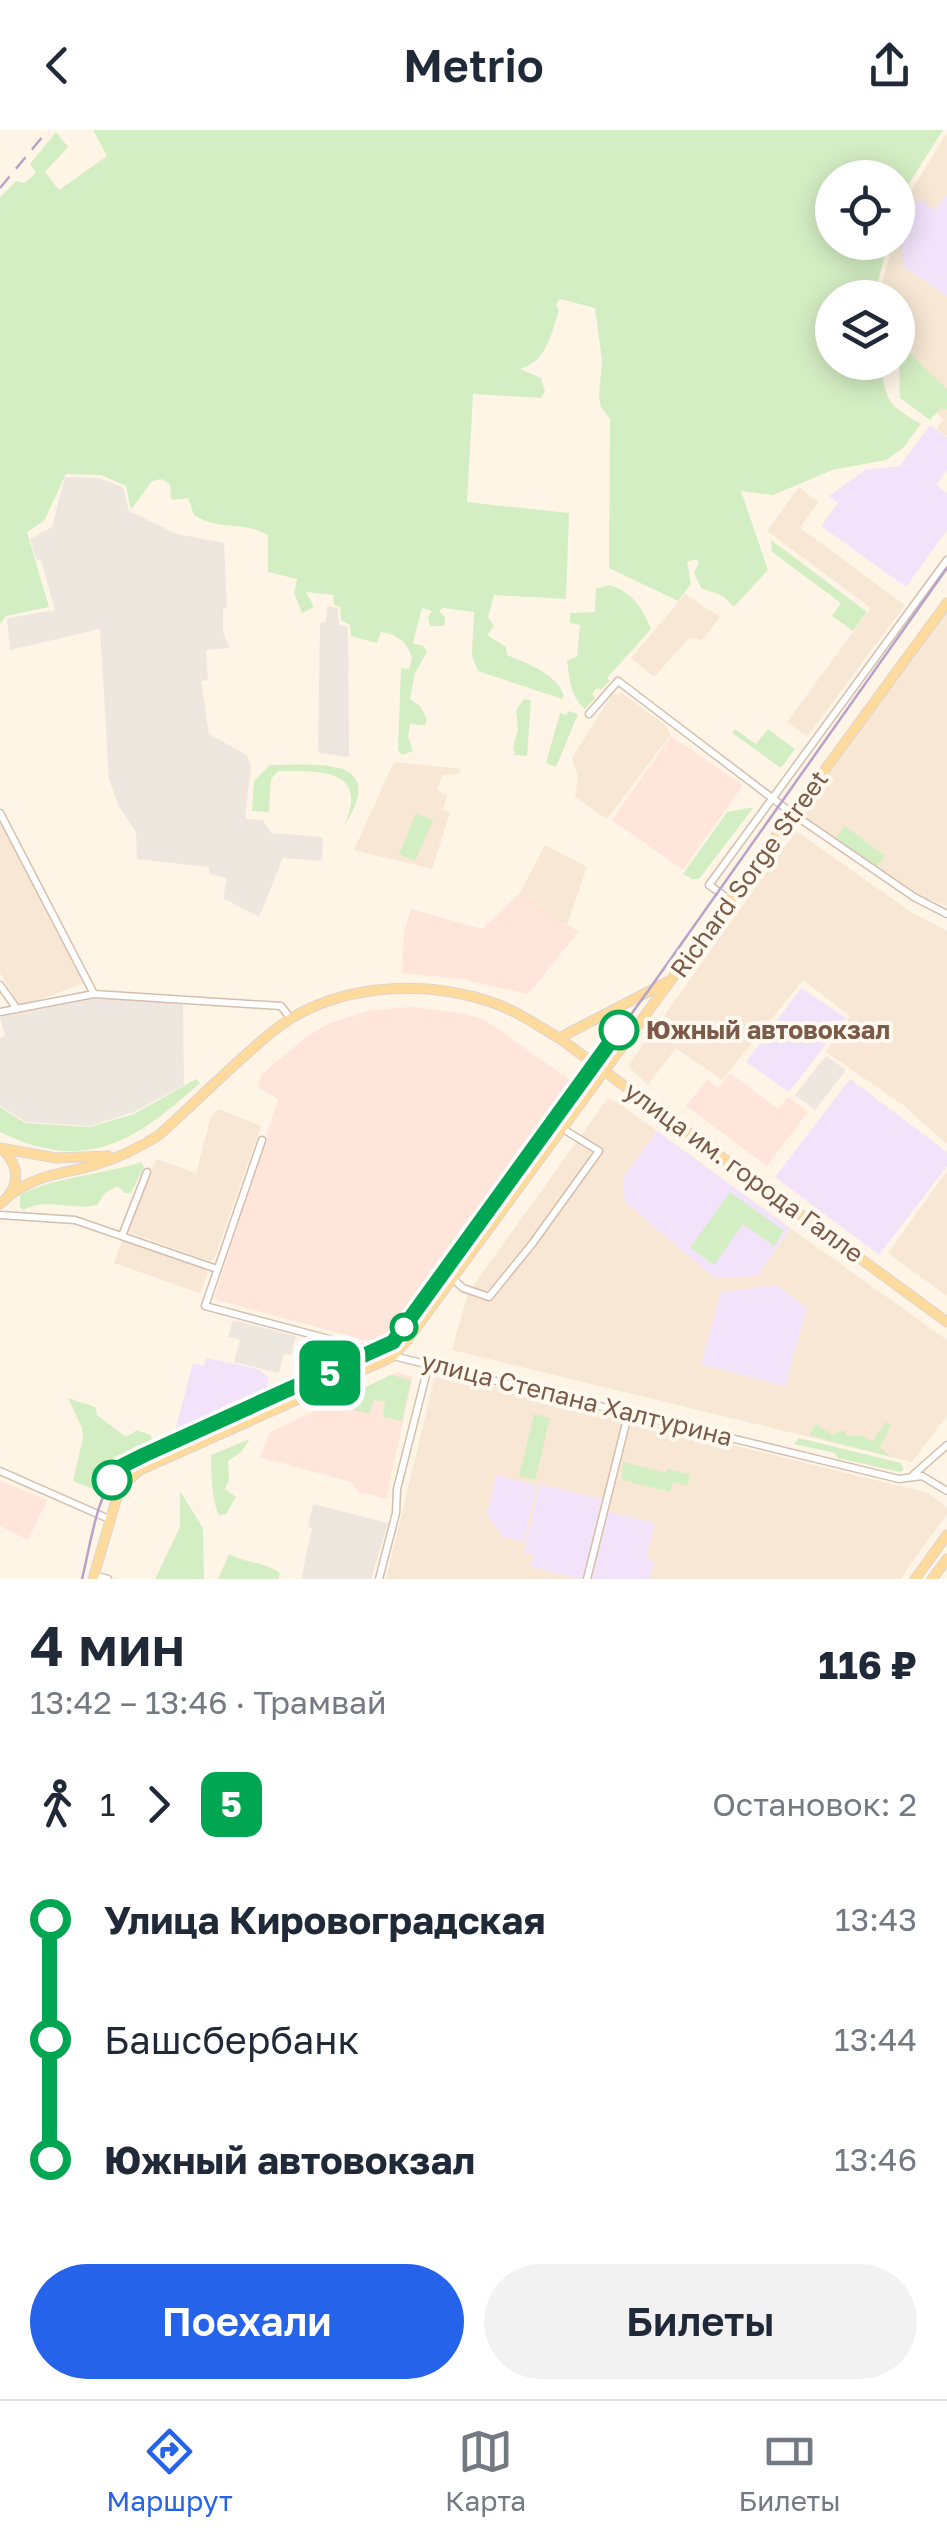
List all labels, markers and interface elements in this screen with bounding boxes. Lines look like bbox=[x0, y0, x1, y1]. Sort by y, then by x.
icon: back bbox=[30, 38, 85, 93]
text: Metrio bbox=[403, 38, 544, 92]
icon: share bbox=[862, 38, 917, 93]
map controls bbox=[815, 160, 915, 380]
button: locate bbox=[815, 160, 915, 260]
button: layers bbox=[815, 280, 915, 380]
street label: Richard Sorge Street bbox=[663, 764, 834, 983]
marker: Южный автовокзал bbox=[600, 1011, 638, 1049]
place label: Южный автовокзал bbox=[646, 1014, 890, 1045]
street label: улица им. города Галле bbox=[619, 1074, 870, 1269]
unlabelled marker bbox=[391, 1314, 417, 1340]
line badge: 5 bbox=[298, 1340, 362, 1406]
street label: улица Степана Халтурина bbox=[418, 1345, 736, 1452]
text: 5 bbox=[319, 1352, 341, 1394]
unlabelled marker bbox=[93, 1461, 131, 1499]
text: 4 мин bbox=[30, 1612, 185, 1678]
text: 116 ₽ bbox=[819, 1642, 917, 1687]
text: 13:42 – 13:46 · Трамвай bbox=[30, 1683, 387, 1721]
icon: walk bbox=[30, 1777, 85, 1832]
icon: forward bbox=[131, 1777, 186, 1832]
text: 5 bbox=[221, 1783, 242, 1825]
text: 1 bbox=[100, 1785, 116, 1823]
text: Остановок: 2 bbox=[712, 1785, 917, 1823]
text: Улица Кировоградская bbox=[104, 1897, 545, 1942]
text: 13:43 bbox=[835, 1900, 917, 1938]
text: Башсбербанк bbox=[104, 2017, 359, 2062]
text: 13:44 bbox=[834, 2020, 917, 2058]
text: Южный автовокзал bbox=[104, 2137, 475, 2182]
text: 13:46 bbox=[834, 2140, 917, 2178]
button: Поехали bbox=[30, 2264, 464, 2379]
button: Билеты bbox=[484, 2264, 917, 2379]
tab: Маршрут bbox=[106, 2424, 233, 2517]
tab: Карта bbox=[445, 2424, 526, 2517]
tab: Билеты bbox=[739, 2424, 841, 2517]

